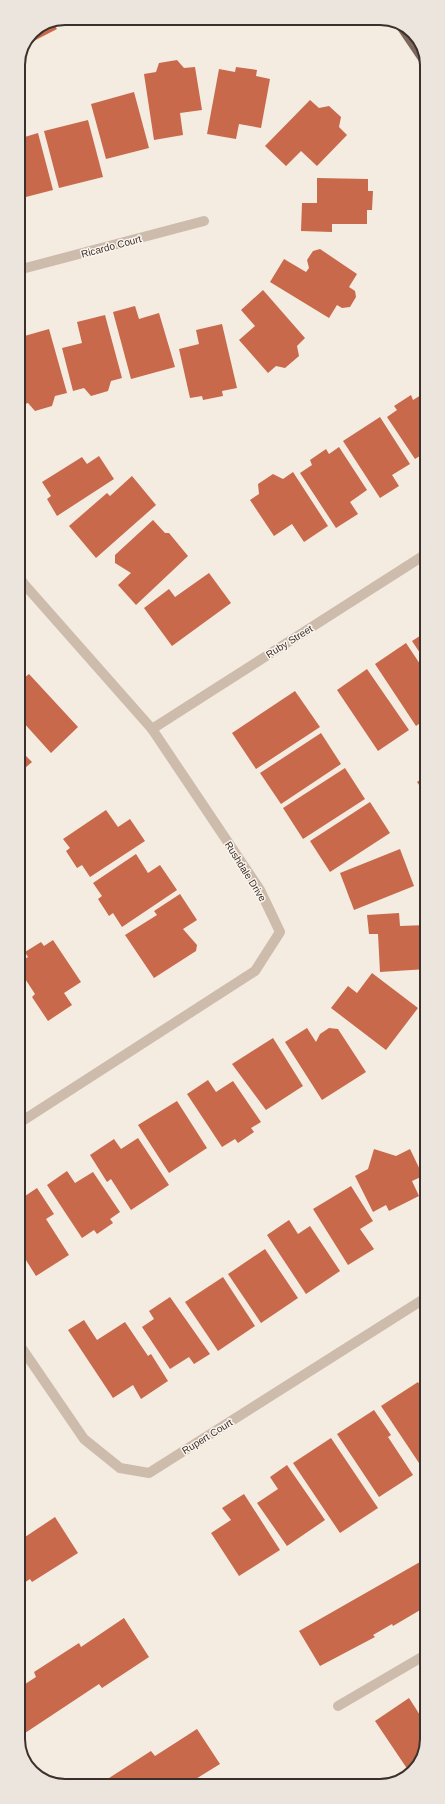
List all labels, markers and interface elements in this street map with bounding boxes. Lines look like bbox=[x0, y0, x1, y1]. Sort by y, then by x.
street label: Ricardo Court bbox=[80, 233, 143, 260]
street label: Ruby Street bbox=[264, 623, 315, 660]
street label: Rushdale Drive bbox=[223, 839, 269, 904]
street label: Rupert Court bbox=[180, 1416, 235, 1456]

